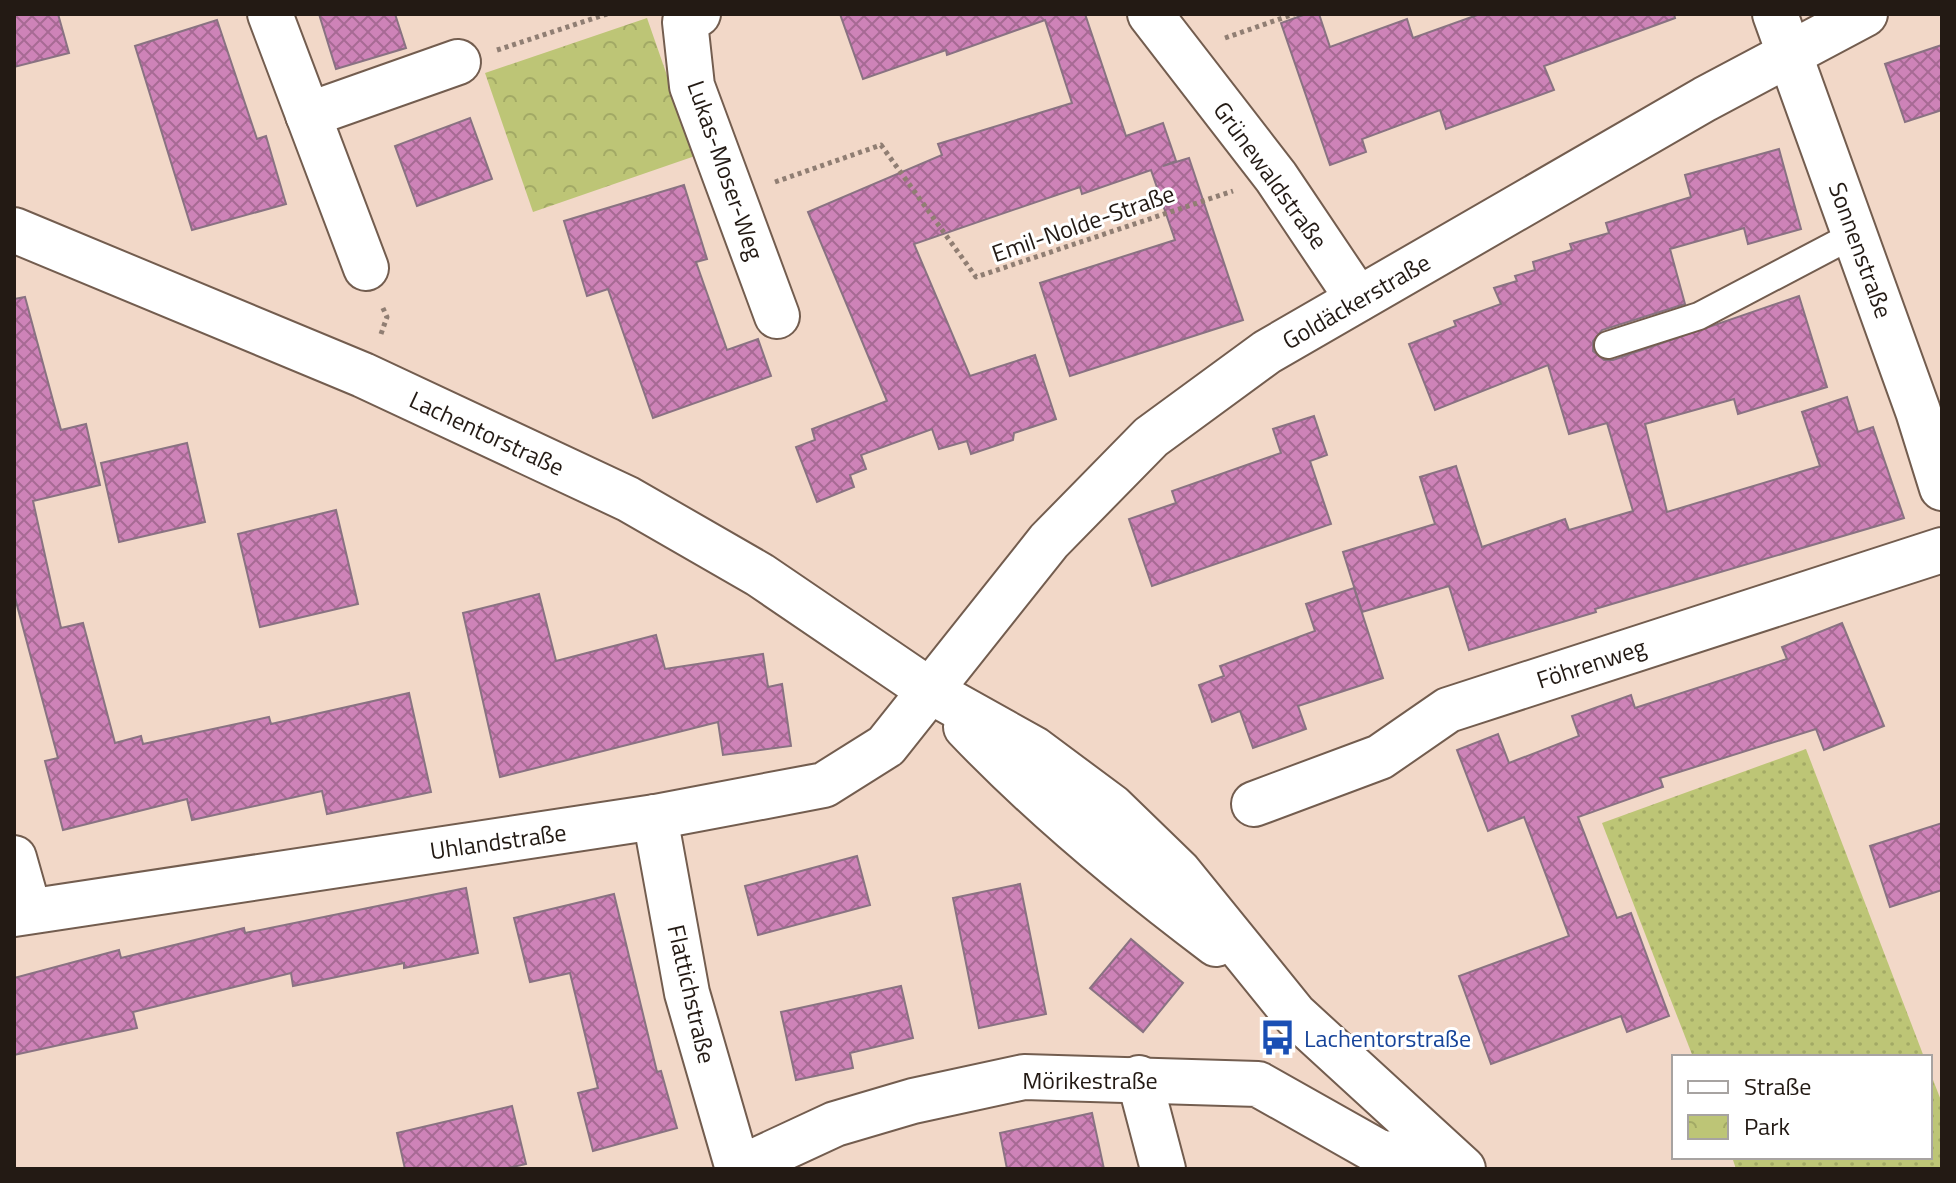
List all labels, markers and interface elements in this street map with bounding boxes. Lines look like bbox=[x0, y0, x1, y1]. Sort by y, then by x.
street label: Lukas-Moser-Weg bbox=[678, 75, 774, 265]
street label: Grünewaldstraße bbox=[1205, 94, 1337, 256]
street label: Emil-Nolde-Straße bbox=[987, 175, 1179, 271]
street label: Sonnenstraße bbox=[1820, 177, 1902, 323]
street label: Goldäckerstraße bbox=[1275, 244, 1437, 358]
street label: Lachentorstraße bbox=[404, 381, 570, 485]
street label: Föhrenweg bbox=[1532, 628, 1650, 698]
street label: Uhlandstraße bbox=[428, 814, 568, 868]
street label: Flattichstraße bbox=[659, 921, 725, 1067]
bus stop icon: Lachentorstraße bbox=[1259, 1019, 1297, 1057]
place label: Lachentorstraße bbox=[1304, 1020, 1471, 1056]
legend bbox=[1672, 1055, 1932, 1159]
street label: Mörikestraße bbox=[1022, 1062, 1158, 1098]
text: Straße bbox=[1744, 1068, 1811, 1104]
text: Park bbox=[1744, 1108, 1790, 1144]

